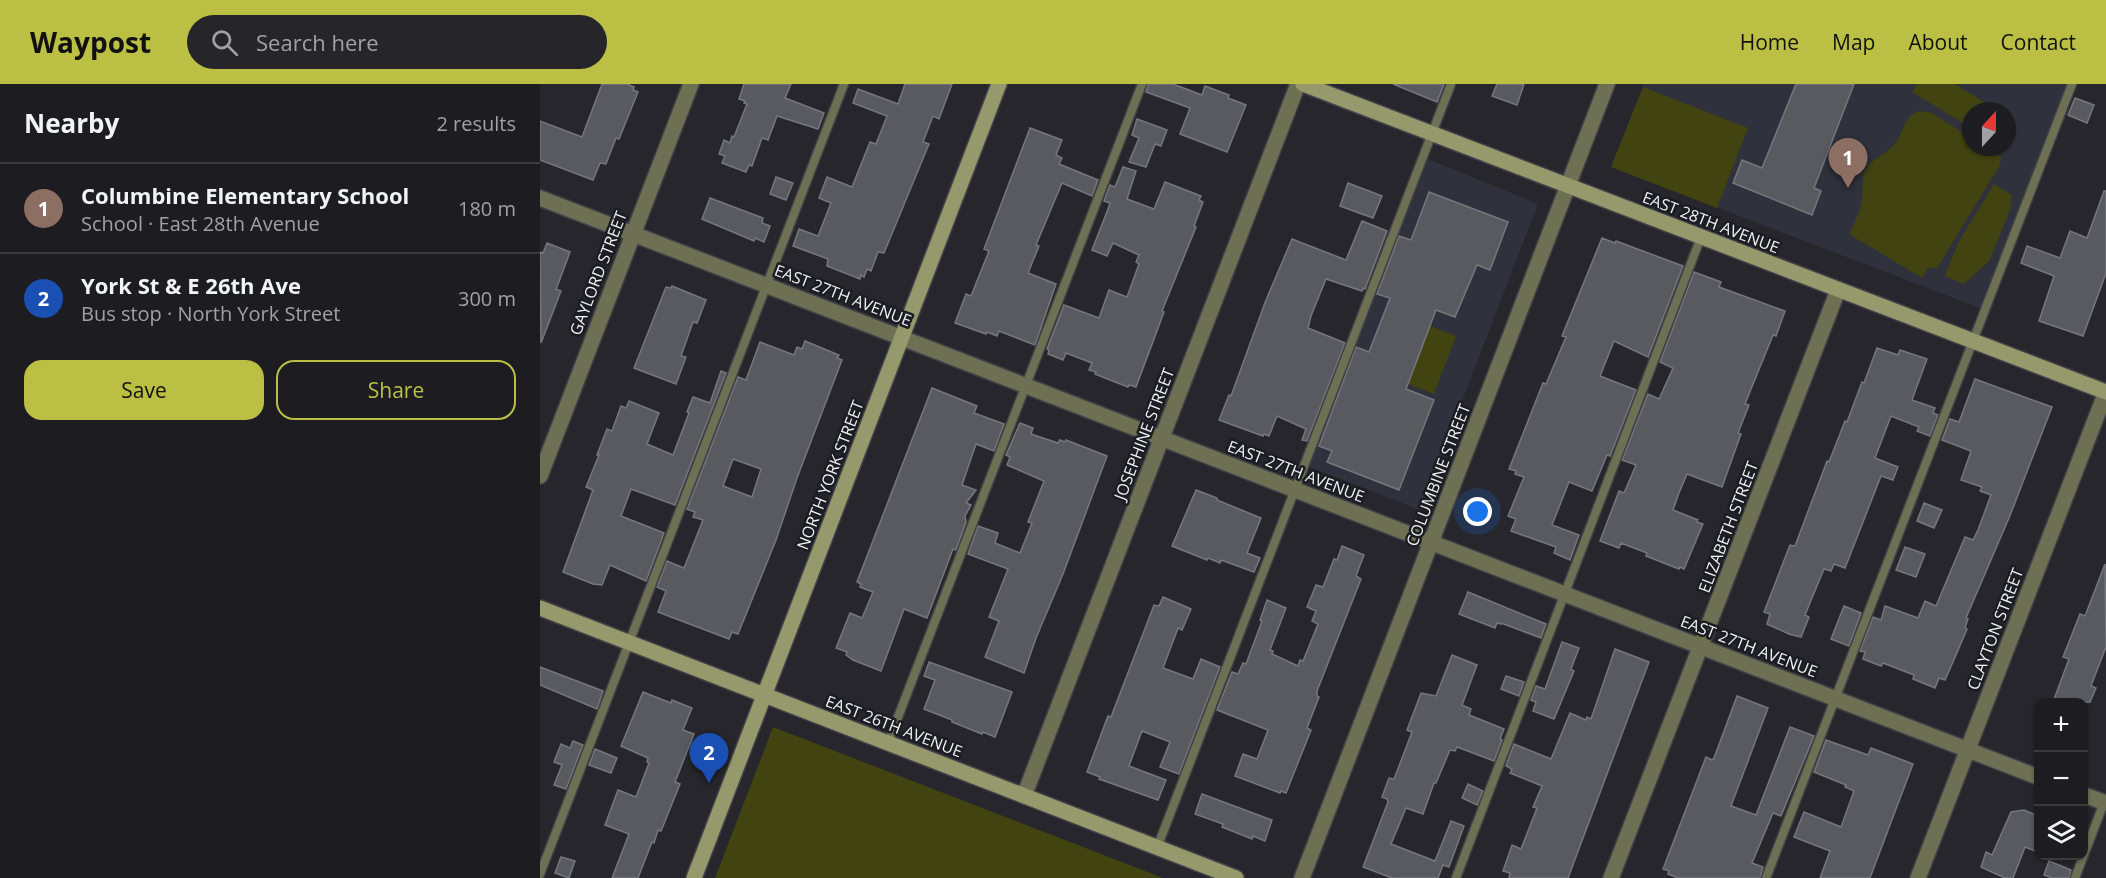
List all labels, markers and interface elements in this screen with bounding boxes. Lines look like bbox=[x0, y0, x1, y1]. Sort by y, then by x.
search box bbox=[187, 15, 607, 69]
text: Waypost bbox=[30, 23, 151, 61]
icon: search bbox=[208, 26, 241, 59]
text: Search here bbox=[256, 27, 379, 57]
text: Home bbox=[1740, 28, 1799, 56]
text: Map bbox=[1832, 28, 1875, 56]
text: About bbox=[1908, 28, 1968, 56]
text: Contact bbox=[2001, 28, 2076, 56]
north arrow bbox=[1962, 102, 2016, 156]
text: Nearby bbox=[24, 105, 119, 141]
text: 2 results bbox=[436, 110, 516, 137]
pin: 1 bbox=[1828, 138, 1868, 188]
text: Columbine Elementary School bbox=[81, 180, 409, 210]
street label: EAST 28TH AVENUE bbox=[1639, 186, 1783, 258]
text: 1 bbox=[38, 195, 49, 222]
text: 180 m bbox=[458, 195, 516, 222]
street label: GAYLORD STREET bbox=[564, 208, 632, 338]
text: School · East 28th Avenue bbox=[81, 210, 320, 237]
street label: EAST 27TH AVENUE bbox=[771, 259, 915, 331]
text: York St & E 26th Ave bbox=[81, 270, 301, 300]
text: 2 bbox=[38, 285, 49, 312]
text: 300 m bbox=[458, 285, 516, 312]
text: Bus stop · North York Street bbox=[81, 300, 340, 327]
button: Save bbox=[24, 360, 264, 420]
button: Share bbox=[276, 360, 516, 420]
street label: JOSEPHINE STREET bbox=[1108, 365, 1179, 505]
street label: NORTH YORK STREET bbox=[791, 397, 869, 553]
street label: COLUMBINE STREET bbox=[1401, 400, 1475, 549]
street label: EAST 27TH AVENUE bbox=[1224, 435, 1368, 507]
street label: ELIZABETH STREET bbox=[1693, 458, 1763, 596]
your location bbox=[1463, 497, 1492, 526]
street label: CLAYTON STREET bbox=[1962, 565, 2028, 693]
street label: EAST 27TH AVENUE bbox=[1677, 610, 1821, 682]
street label: EAST 26TH AVENUE bbox=[822, 690, 966, 762]
map controls bbox=[2034, 698, 2088, 860]
button: + bbox=[2034, 698, 2088, 752]
pin: 2 bbox=[690, 734, 728, 783]
button: − bbox=[2034, 752, 2088, 806]
button: layers bbox=[2034, 806, 2088, 860]

